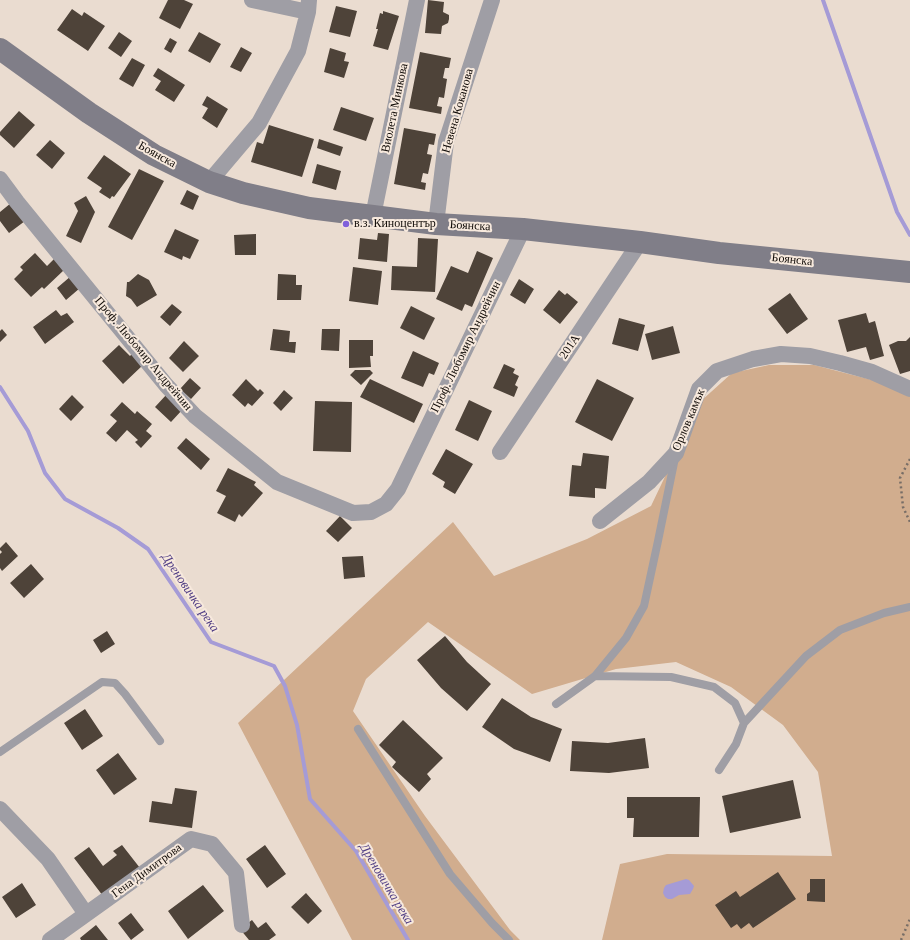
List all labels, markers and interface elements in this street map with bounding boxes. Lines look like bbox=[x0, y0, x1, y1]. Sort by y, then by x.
street label: Виолета Минкова bbox=[379, 62, 411, 154]
street label: Невена Коканова bbox=[439, 67, 477, 155]
street label: Боянска bbox=[136, 139, 178, 171]
place label: в.з. Киноцентър bbox=[354, 217, 436, 231]
street label: Боянска bbox=[449, 218, 491, 234]
marker: в.з. Киноцентър bbox=[341, 219, 351, 229]
street label: Боянска bbox=[771, 251, 813, 269]
street label: Проф. Любомир Андрейчин bbox=[428, 279, 504, 415]
street label: Проф. Любомир Андрейчин bbox=[91, 294, 195, 414]
street label: 201А bbox=[557, 332, 583, 362]
street label: Орлов камък bbox=[670, 387, 708, 453]
water label: Дреновичка река bbox=[158, 551, 222, 635]
street label: Гена Димитрова bbox=[109, 841, 185, 901]
water label: Дреновичка река bbox=[356, 841, 416, 927]

